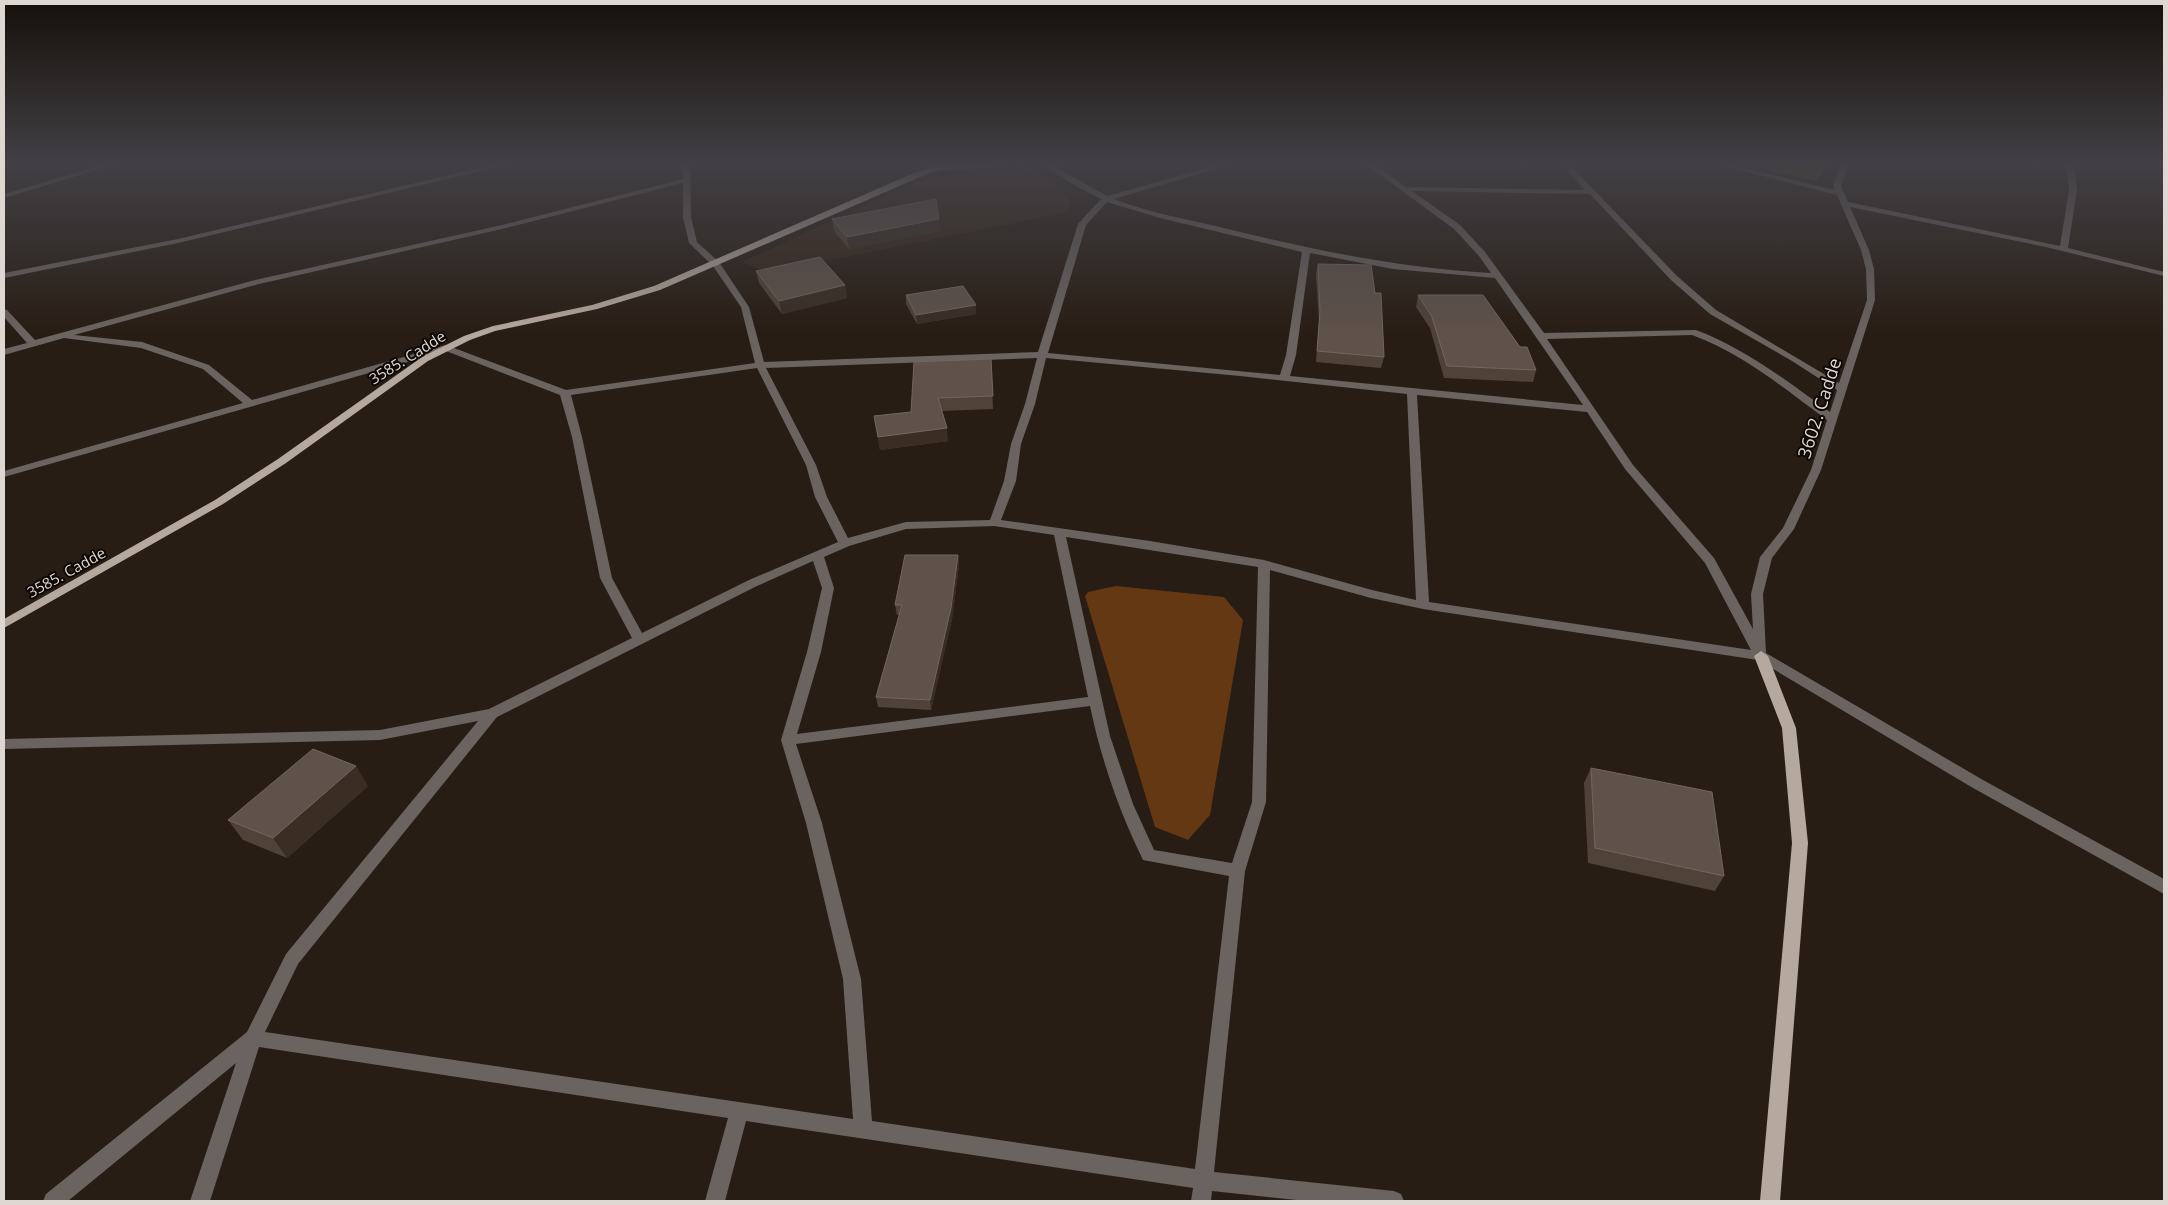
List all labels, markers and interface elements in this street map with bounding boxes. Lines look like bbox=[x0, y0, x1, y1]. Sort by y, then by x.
street label: 3585. Cadde bbox=[365, 326, 449, 388]
street label: 3602. Cadde bbox=[1792, 355, 1846, 461]
street label: 3585. Cadde bbox=[23, 542, 109, 602]

